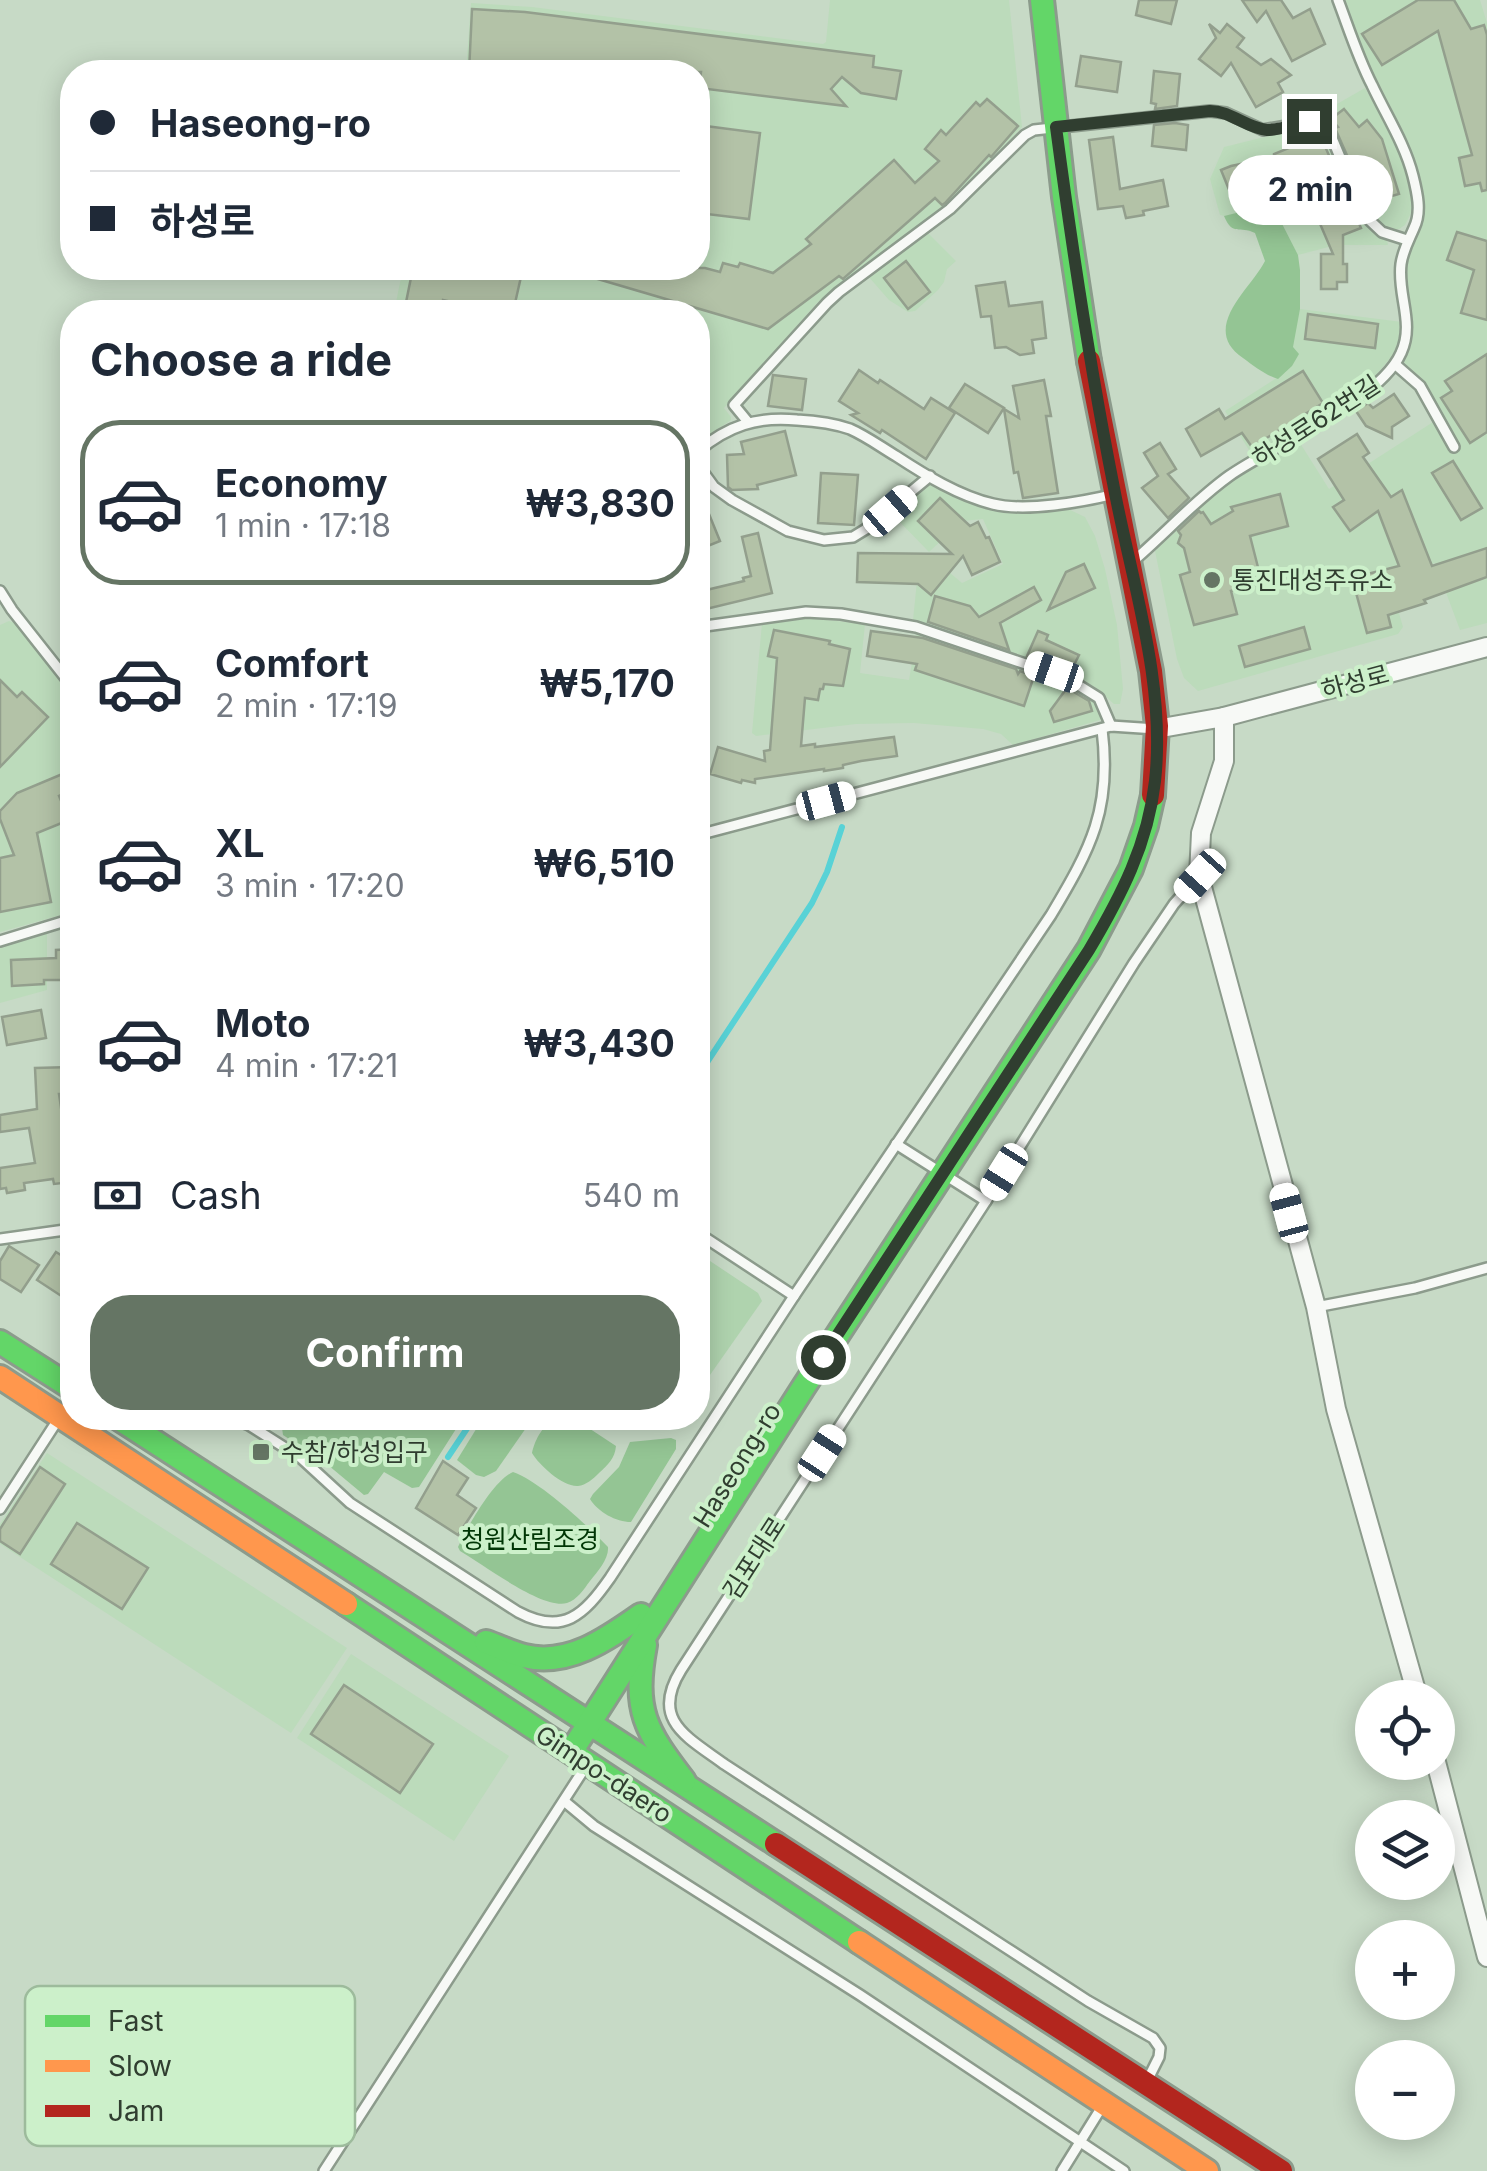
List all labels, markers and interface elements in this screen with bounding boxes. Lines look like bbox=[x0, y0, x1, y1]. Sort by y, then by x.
route end bbox=[1287, 99, 1332, 144]
text: Haseong-ro bbox=[150, 100, 371, 146]
callout: 2 min bbox=[1226, 156, 1392, 226]
text: 2 min bbox=[1268, 170, 1353, 209]
text: 하성로 bbox=[150, 198, 255, 244]
text: Choose a ride bbox=[90, 332, 392, 387]
street label: 하성로62번길 bbox=[1247, 369, 1385, 473]
icon: car bbox=[95, 458, 185, 548]
text: Economy bbox=[215, 460, 388, 506]
text: ₩3,830 bbox=[525, 480, 675, 526]
car bbox=[858, 480, 922, 542]
text: 1 min · 17:18 bbox=[215, 506, 391, 545]
place label: 통진대성주유소 bbox=[1232, 565, 1393, 595]
marker: 통진대성주유소 bbox=[1201, 569, 1223, 591]
icon: car bbox=[95, 638, 185, 728]
text: Comfort bbox=[215, 640, 369, 686]
car bbox=[1021, 648, 1087, 696]
street label: 하성로 bbox=[1318, 659, 1392, 705]
text: ₩5,170 bbox=[539, 660, 675, 706]
text: 2 min · 17:19 bbox=[215, 686, 398, 725]
car bbox=[793, 779, 859, 823]
icon: car bbox=[95, 818, 185, 908]
text: XL bbox=[215, 820, 265, 866]
text: ₩6,510 bbox=[533, 840, 675, 886]
car bbox=[1169, 844, 1231, 908]
text: 3 min · 17:20 bbox=[215, 866, 405, 905]
icon: car bbox=[95, 998, 185, 1088]
text: Moto bbox=[215, 1000, 311, 1046]
text: ₩3,430 bbox=[523, 1020, 675, 1066]
text: 4 min · 17:21 bbox=[215, 1046, 398, 1085]
car bbox=[975, 1139, 1033, 1205]
icon: cash bbox=[90, 1168, 145, 1223]
text: Cash bbox=[170, 1172, 262, 1218]
text: 540 m bbox=[583, 1176, 680, 1215]
car bbox=[1267, 1180, 1311, 1246]
button: Confirm bbox=[90, 1295, 680, 1410]
route start bbox=[801, 1335, 846, 1380]
street label: Haseong-ro bbox=[687, 1397, 787, 1533]
car bbox=[793, 1420, 851, 1486]
place label: 수참/하성입구 bbox=[281, 1437, 428, 1467]
marker: 수참/하성입구 bbox=[250, 1441, 272, 1463]
street label: 김포대로 bbox=[716, 1511, 792, 1605]
park label: 청원산림조경 bbox=[461, 1524, 599, 1554]
map controls bbox=[1355, 1680, 1455, 2140]
button: locate bbox=[1355, 1680, 1455, 1780]
street label: Gimpo-daero bbox=[530, 1719, 678, 1829]
button: layers bbox=[1355, 1800, 1455, 1900]
button: + bbox=[1355, 1920, 1455, 2020]
legend bbox=[25, 1986, 355, 2146]
text: Fast bbox=[108, 2004, 164, 2038]
button: − bbox=[1355, 2040, 1455, 2140]
text: Slow bbox=[108, 2049, 172, 2083]
text: Jam bbox=[108, 2094, 164, 2128]

